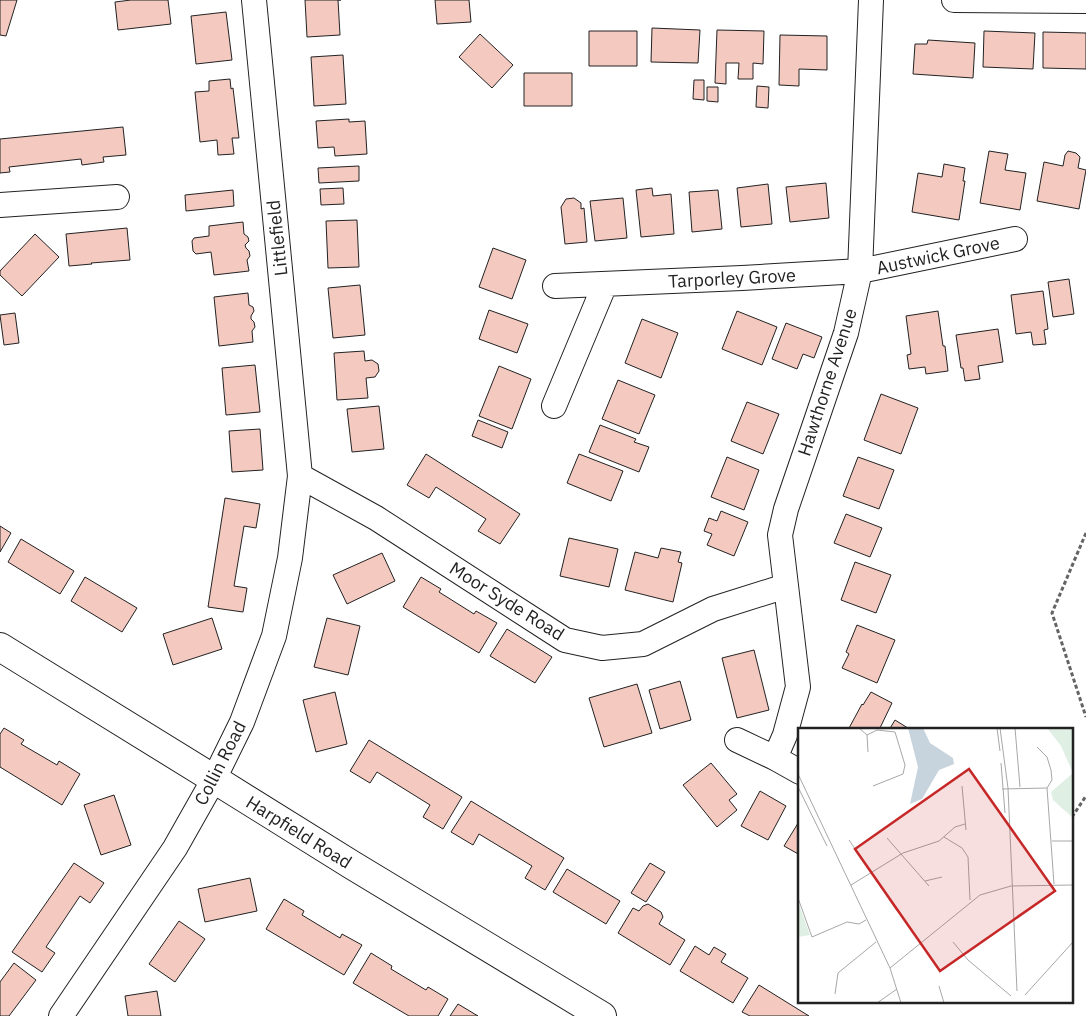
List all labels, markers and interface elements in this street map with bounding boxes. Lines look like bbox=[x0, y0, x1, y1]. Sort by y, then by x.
street label: Littlefield bbox=[262, 199, 292, 277]
street label: Austwick Grove bbox=[874, 231, 1002, 279]
street label: Tarporley Grove bbox=[668, 263, 797, 293]
street label: Hawthorne Avenue bbox=[792, 305, 862, 459]
street label: Moor Syde Road bbox=[445, 557, 569, 645]
street label: Collin Road bbox=[189, 717, 251, 809]
inset map bbox=[798, 728, 1074, 1004]
street label: Harpfield Road bbox=[242, 790, 356, 874]

